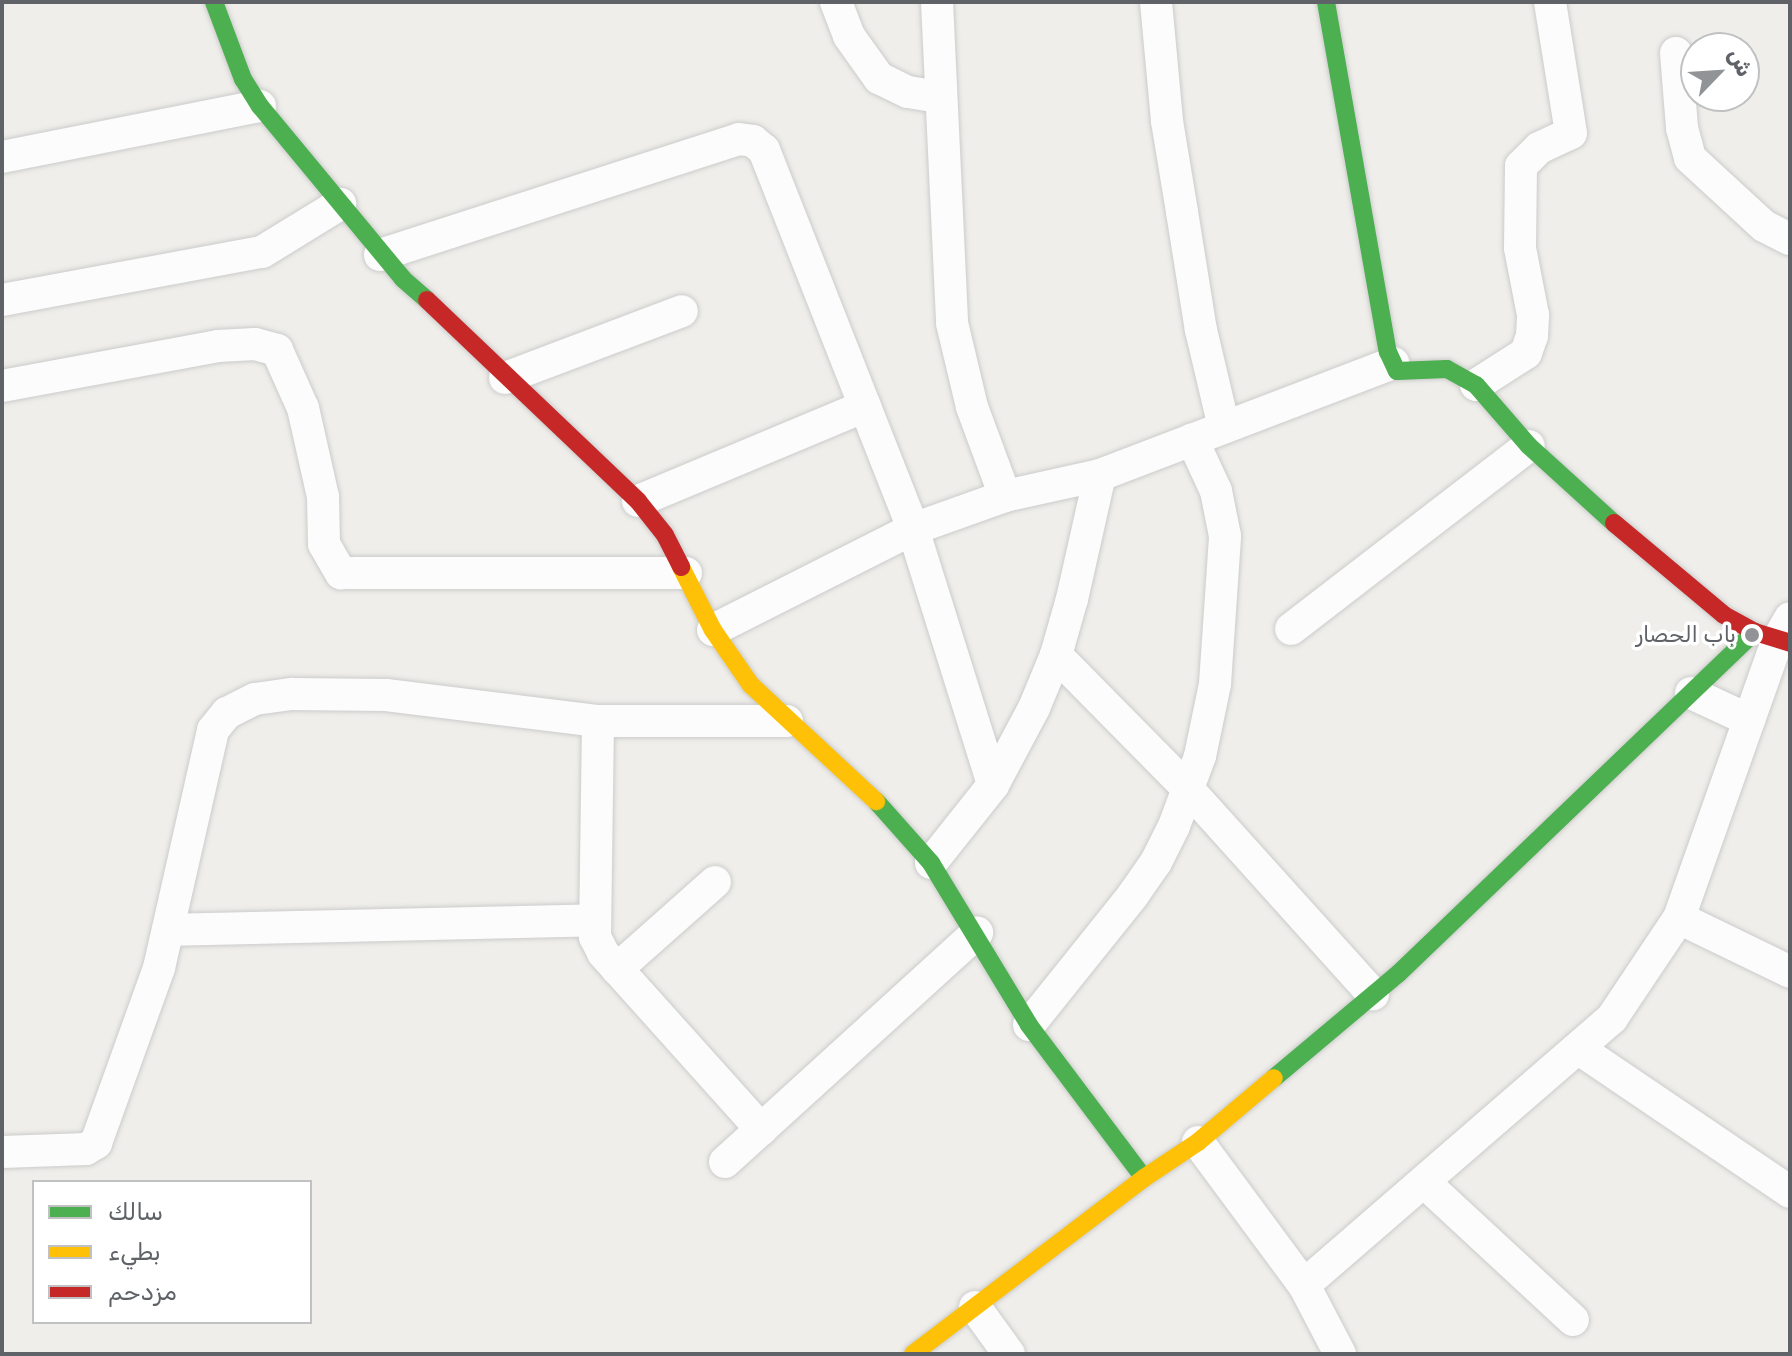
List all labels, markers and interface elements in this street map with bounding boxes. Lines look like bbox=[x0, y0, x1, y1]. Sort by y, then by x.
north arrow bbox=[1680, 32, 1760, 112]
text: ش bbox=[1722, 44, 1759, 81]
place label: باب الحصار bbox=[1636, 622, 1736, 648]
marker: باب الحصار bbox=[1743, 626, 1761, 644]
legend bbox=[32, 1180, 312, 1324]
text: سالك bbox=[108, 1198, 163, 1226]
text: بطيء bbox=[108, 1238, 161, 1266]
text: مزدحم bbox=[108, 1278, 177, 1306]

